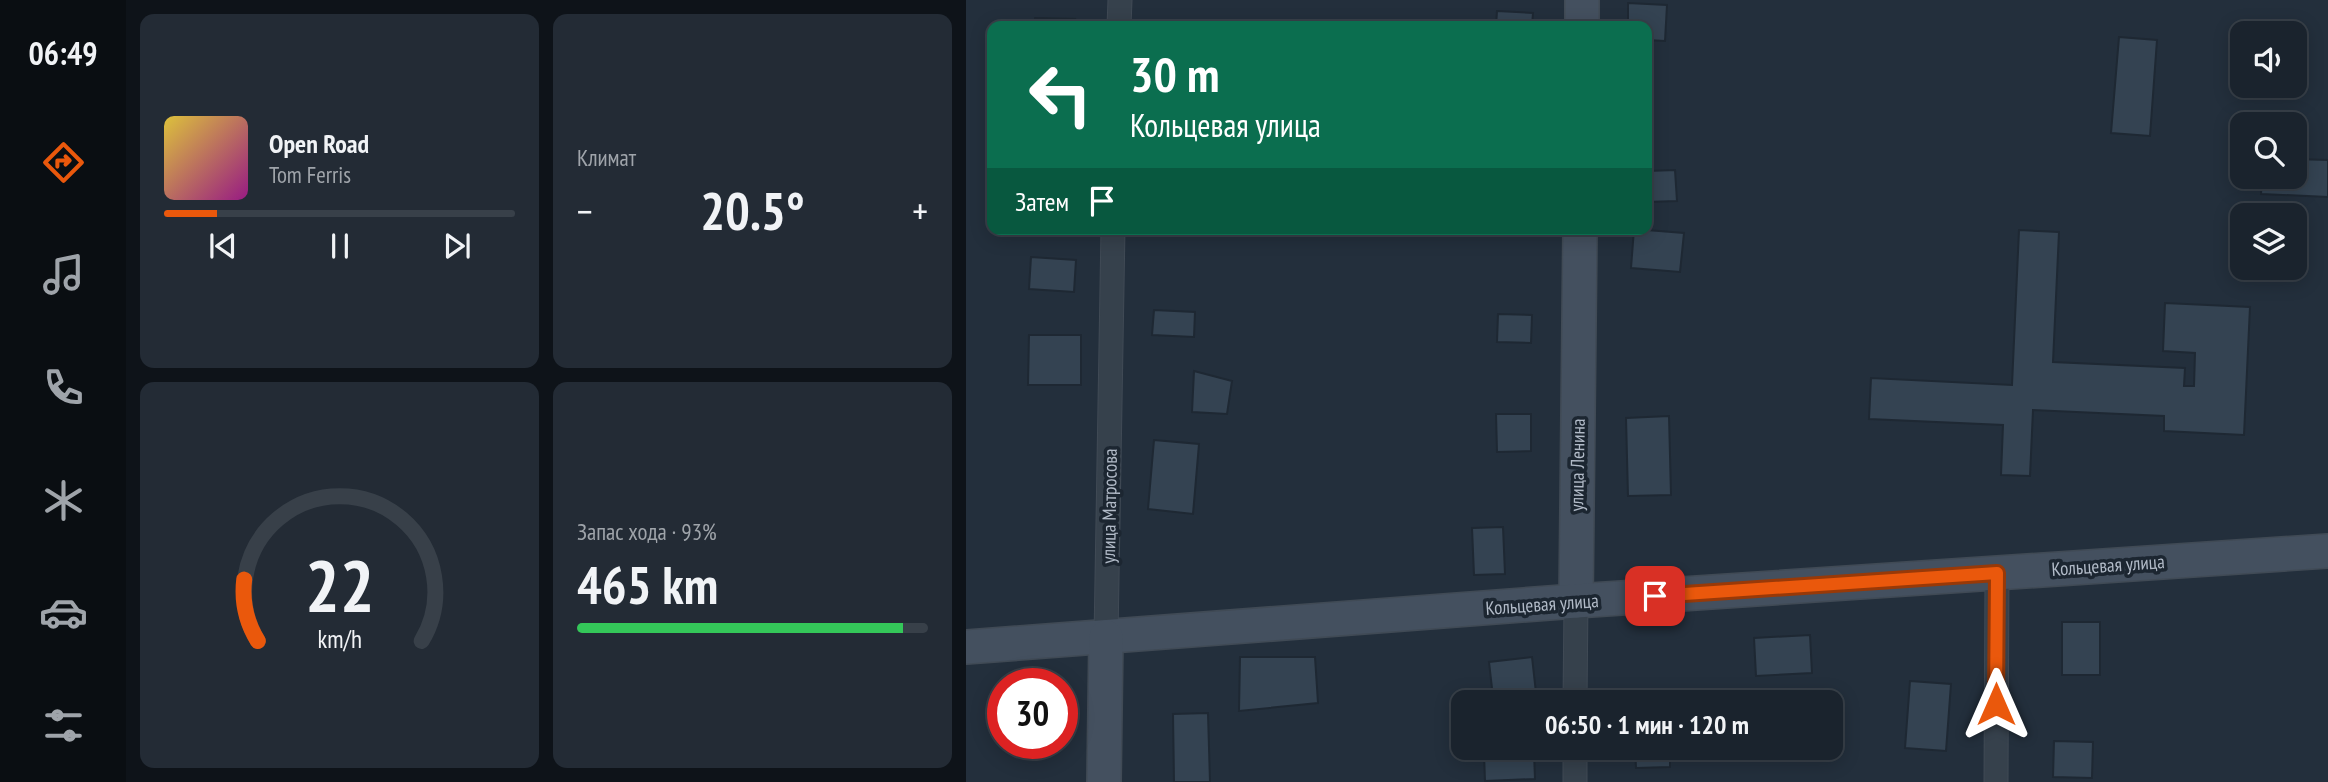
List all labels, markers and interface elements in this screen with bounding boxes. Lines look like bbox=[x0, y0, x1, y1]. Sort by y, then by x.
map controls bbox=[2230, 21, 2307, 280]
button: sound bbox=[2230, 21, 2307, 98]
text: 06:49 bbox=[28, 32, 98, 74]
text: 30 m bbox=[1130, 42, 1219, 106]
icon: left bbox=[1015, 49, 1106, 140]
text: Кольцевая улица bbox=[1130, 104, 1321, 146]
button: search bbox=[2230, 112, 2307, 189]
text: Open Road bbox=[269, 127, 369, 160]
icon: directions bbox=[39, 138, 88, 187]
text: Климат bbox=[577, 143, 636, 172]
text: Tom Ferris bbox=[269, 160, 351, 189]
text: 20.5° bbox=[700, 177, 805, 244]
icon: arrive bbox=[1083, 182, 1121, 220]
text: Затем bbox=[1015, 185, 1069, 218]
text: − bbox=[577, 186, 593, 235]
text: + bbox=[912, 186, 928, 235]
button: layers bbox=[2230, 203, 2307, 280]
icon: previous bbox=[204, 227, 242, 265]
icon: pause bbox=[321, 227, 359, 265]
icon: next bbox=[438, 227, 476, 265]
icon: music bbox=[39, 250, 88, 299]
icon: phone bbox=[39, 363, 88, 412]
street label: улица Ленина bbox=[1564, 418, 1590, 512]
street label: улица Матросова bbox=[1096, 448, 1122, 564]
icon: climate bbox=[39, 476, 88, 525]
text: Запас хода · 93% bbox=[577, 517, 717, 546]
text: 22 bbox=[305, 537, 374, 631]
street label: Кольцевая улица bbox=[2051, 549, 2165, 581]
text: 465 km bbox=[577, 551, 718, 618]
pin bbox=[1625, 566, 1685, 626]
icon: arrive bbox=[1636, 577, 1674, 615]
icon: car bbox=[39, 588, 88, 637]
street label: Кольцевая улица bbox=[1485, 588, 1599, 620]
text: km/h bbox=[317, 623, 362, 655]
position arrow bbox=[1959, 667, 2033, 741]
speed limit sign: 30 bbox=[987, 668, 1078, 759]
icon: filters bbox=[39, 701, 88, 750]
text: 06:50 · 1 мин · 120 m bbox=[1545, 708, 1749, 741]

